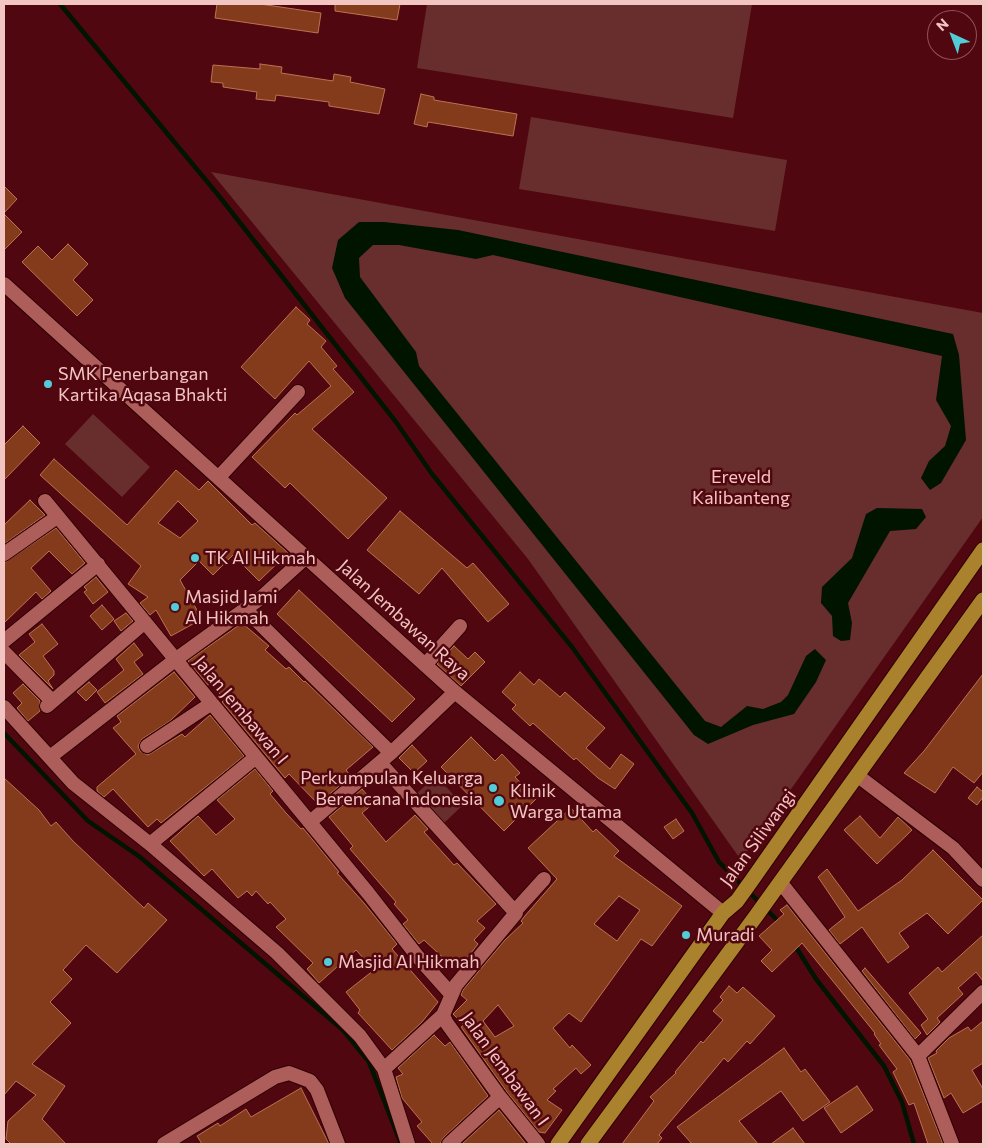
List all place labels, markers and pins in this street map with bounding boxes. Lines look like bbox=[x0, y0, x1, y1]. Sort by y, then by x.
place label: SMK Penerbangan Kartika Aqasa Bhakti bbox=[58, 363, 227, 406]
marker: SMK Penerbangan Kartika Aqasa Bhakti bbox=[42, 378, 54, 390]
place label: TK Al Hikmah bbox=[205, 547, 316, 569]
marker: TK Al Hikmah bbox=[189, 552, 201, 564]
place label: Masjid Jami Al Hikmah bbox=[185, 586, 278, 628]
marker: Masjid Jami Al Hikmah bbox=[169, 601, 181, 613]
place label: Perkumpulan Keluarga Berencana Indonesia bbox=[300, 767, 483, 810]
place label: Klinik Warga Utama bbox=[510, 780, 622, 822]
marker: Perkumpulan Keluarga Berencana Indonesia bbox=[487, 782, 499, 794]
marker: Klinik Warga Utama bbox=[492, 794, 506, 808]
place label: Muradi bbox=[696, 924, 755, 946]
marker: Muradi bbox=[680, 929, 692, 941]
place label: Masjid Al Hikmah bbox=[338, 951, 479, 973]
marker: Masjid Al Hikmah bbox=[322, 956, 334, 968]

